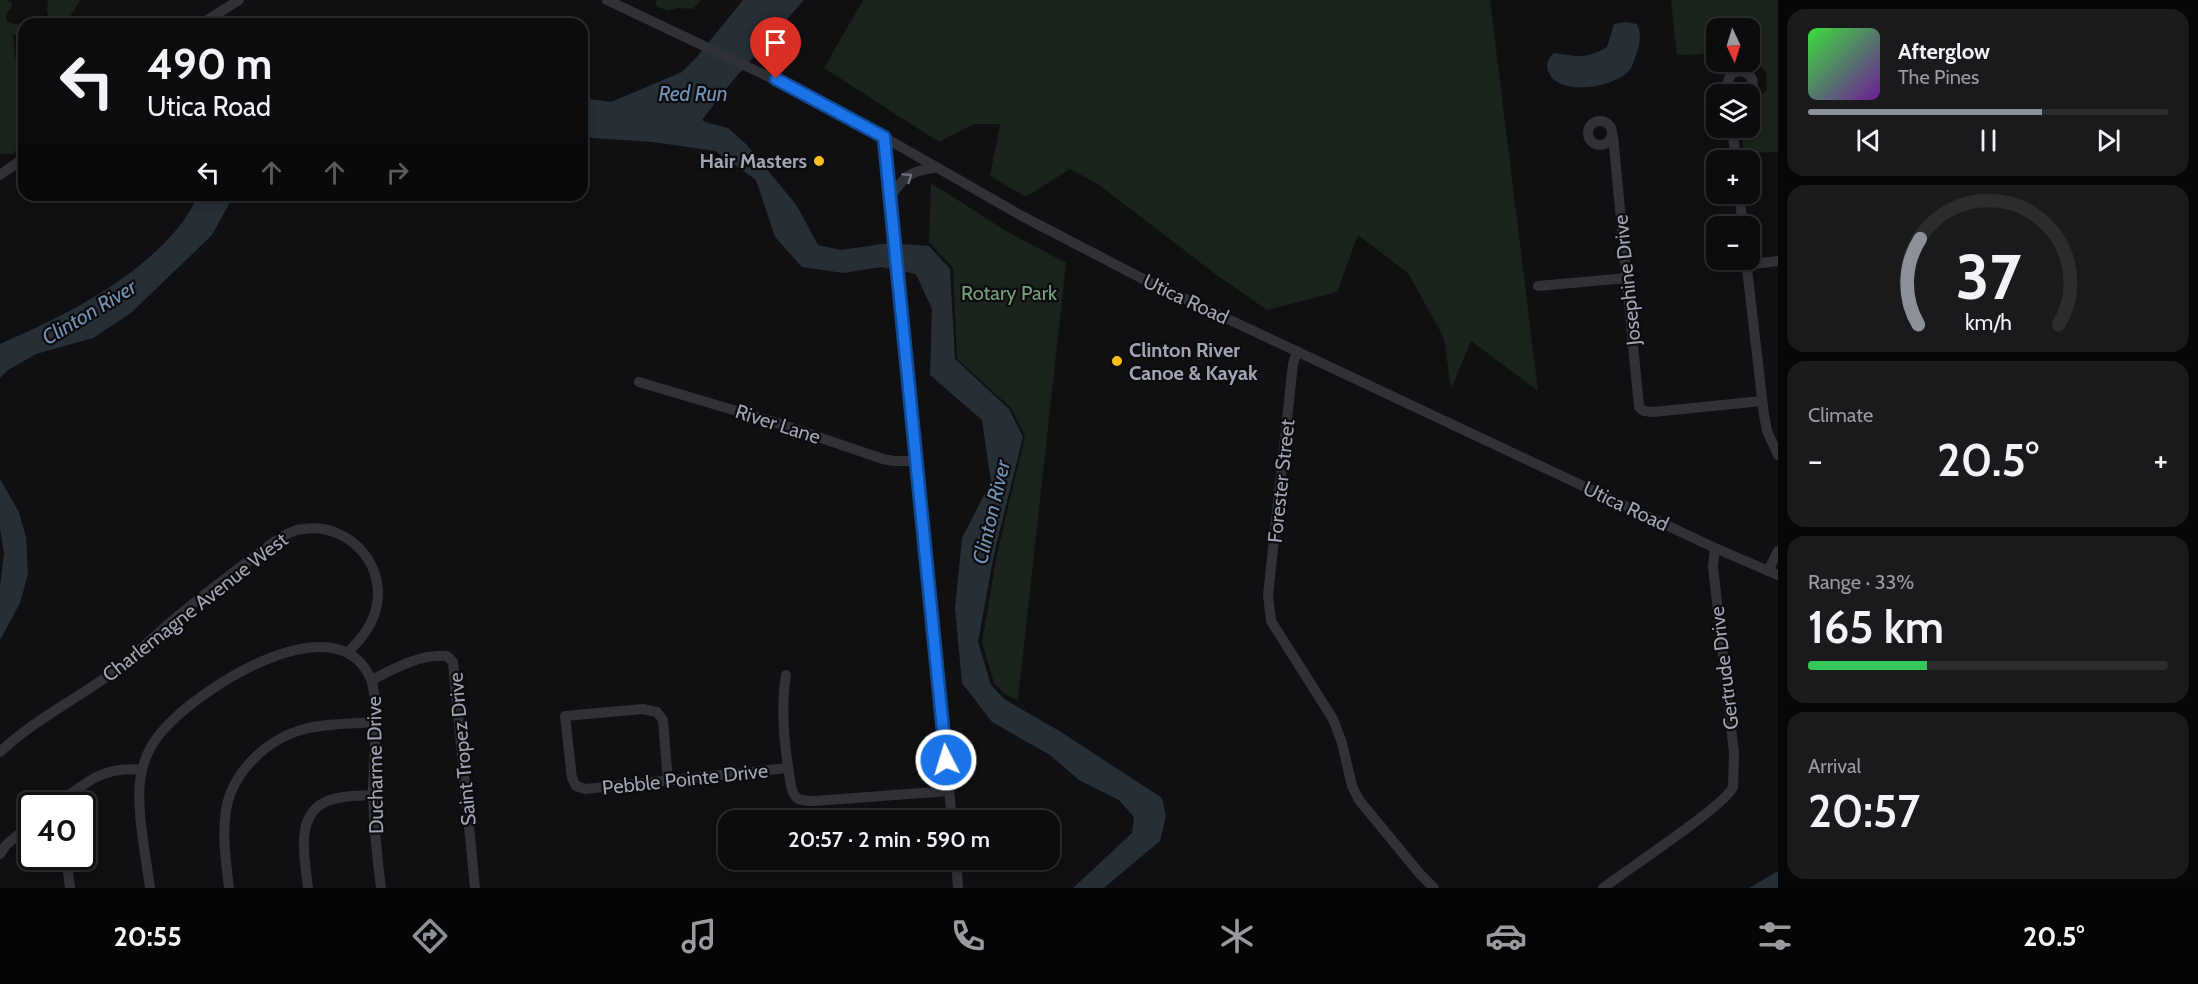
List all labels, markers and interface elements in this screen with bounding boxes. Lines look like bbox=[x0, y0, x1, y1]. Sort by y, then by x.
pin bbox=[750, 17, 801, 79]
north arrow bbox=[1706, 18, 1760, 72]
map controls bbox=[1706, 18, 1760, 270]
icon: arrive bbox=[759, 26, 792, 59]
text: 490 m bbox=[147, 38, 272, 90]
text: Afterglow bbox=[1898, 38, 1990, 65]
icon: left bbox=[48, 42, 126, 120]
text: The Pines bbox=[1898, 65, 1979, 89]
water label: Red Run bbox=[658, 81, 728, 106]
button: layers bbox=[1706, 84, 1760, 138]
text: Utica Road bbox=[147, 90, 271, 123]
icon: previous bbox=[1852, 124, 1885, 157]
icon: pause bbox=[1972, 124, 2005, 157]
icon: next bbox=[2092, 124, 2125, 157]
place label: Hair Masters bbox=[700, 149, 807, 173]
button: + bbox=[1706, 150, 1760, 204]
marker: Hair Masters bbox=[812, 154, 826, 168]
icon: left bbox=[192, 156, 225, 189]
icon: ahead bbox=[255, 156, 288, 189]
icon: ahead bbox=[318, 156, 351, 189]
icon: right bbox=[381, 156, 414, 189]
one-way arrow bbox=[902, 173, 913, 184]
street label: Josephine Drive bbox=[1608, 213, 1646, 348]
button: − bbox=[1706, 216, 1760, 270]
text: 37 bbox=[1955, 239, 2021, 315]
street label: Utica Road bbox=[1139, 269, 1233, 329]
water label: Clinton River bbox=[37, 273, 142, 350]
park label: Rotary Park bbox=[961, 281, 1057, 305]
text: km/h bbox=[1965, 310, 2011, 336]
place label: Clinton River Canoe & Kayak bbox=[1129, 338, 1258, 385]
marker: Clinton River Canoe & Kayak bbox=[1110, 354, 1124, 368]
street label: River Lane bbox=[732, 399, 824, 449]
text: Climate bbox=[1808, 403, 1873, 427]
street label: Forester Street bbox=[1263, 418, 1299, 544]
text: 20.5° bbox=[1937, 433, 2039, 487]
text: − bbox=[1808, 440, 1823, 480]
text: + bbox=[2153, 440, 2168, 480]
water label: Clinton River bbox=[967, 456, 1015, 566]
street label: Utica Road bbox=[1579, 476, 1673, 536]
street label: Charlemagne Avenue West bbox=[98, 527, 293, 687]
text: Range · 33% bbox=[1808, 570, 1914, 594]
text: 165 km bbox=[1808, 600, 1944, 654]
street label: Gertrude Drive bbox=[1705, 605, 1743, 731]
street label: Saint Tropez Drive bbox=[443, 671, 481, 827]
street label: Ducharme Drive bbox=[362, 696, 388, 834]
position arrow bbox=[914, 728, 978, 792]
text: Arrival bbox=[1808, 754, 1861, 778]
street label: Pebble Pointe Drive bbox=[601, 758, 769, 800]
text: 20:57 bbox=[1808, 784, 1920, 838]
speed limit sign: 40 bbox=[18, 792, 96, 870]
text: 20:57 · 2 min · 590 m bbox=[788, 826, 990, 853]
icon: directions bbox=[409, 915, 451, 957]
icon: music bbox=[678, 915, 720, 957]
icon: phone bbox=[947, 915, 989, 957]
icon: climate bbox=[1216, 915, 1258, 957]
icon: car bbox=[1485, 915, 1527, 957]
icon: filters bbox=[1754, 915, 1796, 957]
text: 20:55 bbox=[114, 920, 182, 953]
text: 20.5° bbox=[2023, 920, 2084, 953]

